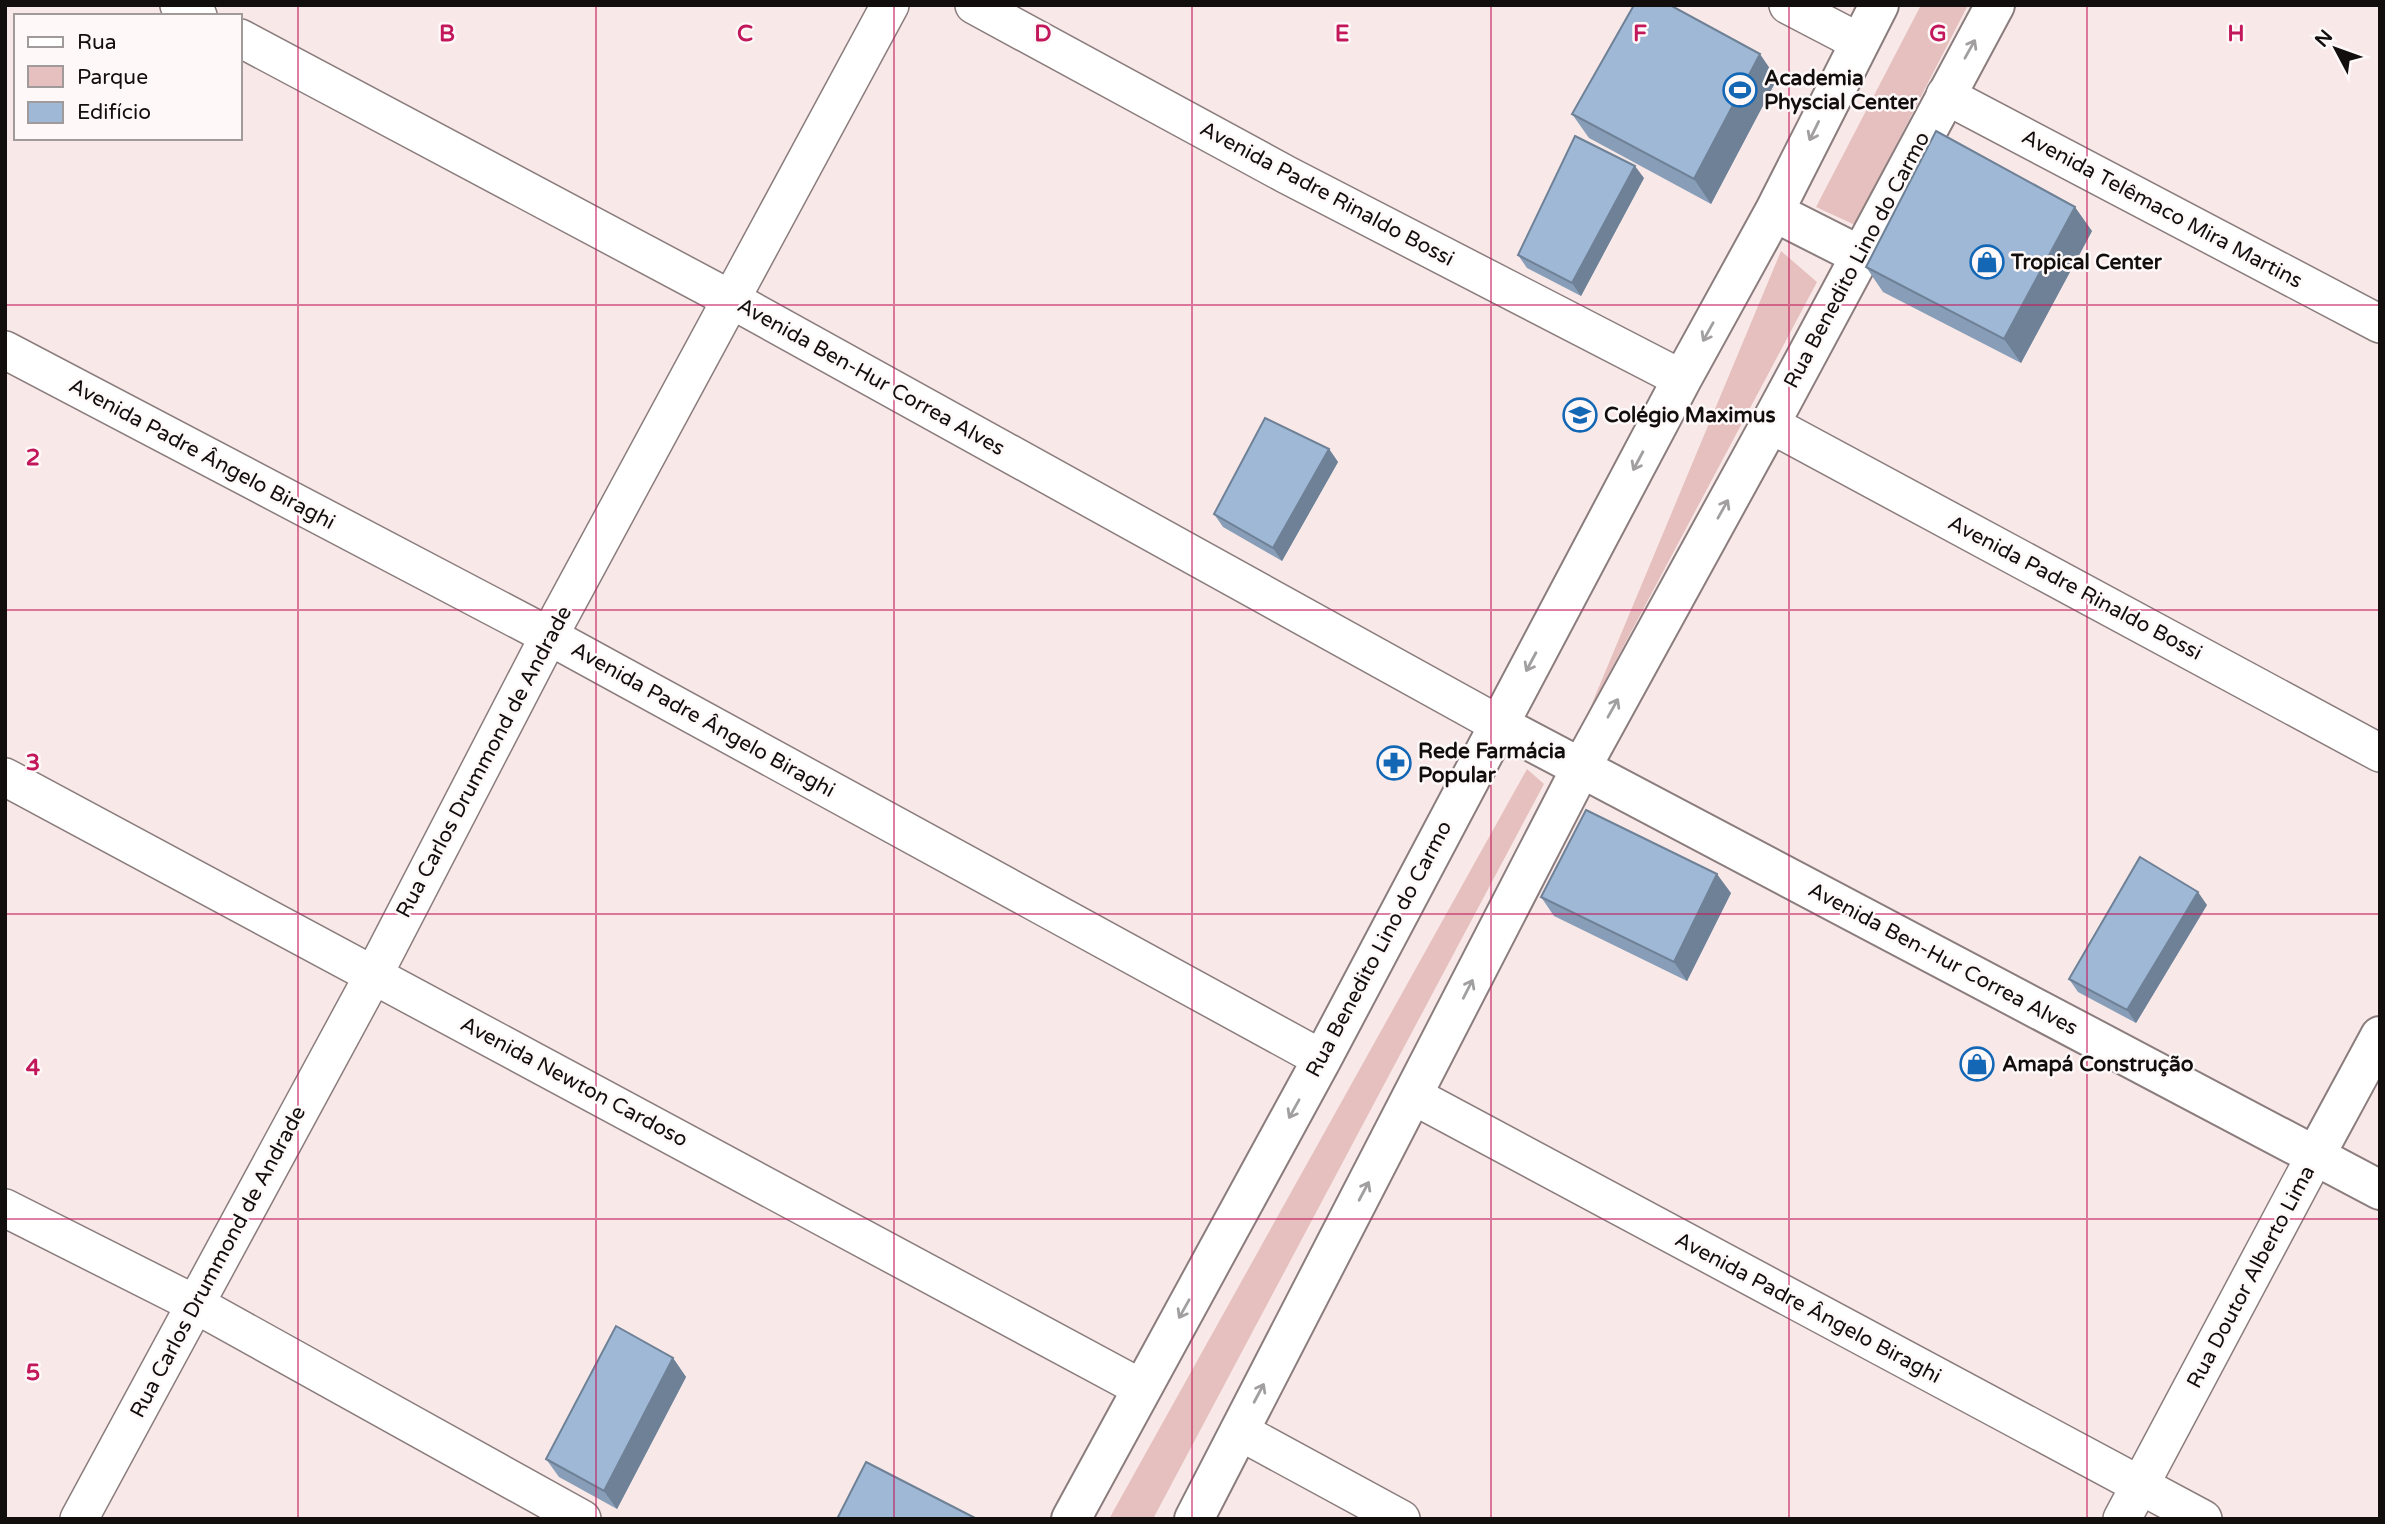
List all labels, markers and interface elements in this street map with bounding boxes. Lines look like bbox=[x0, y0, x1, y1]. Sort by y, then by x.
legend bbox=[14, 14, 242, 140]
north arrow bbox=[2301, 14, 2371, 84]
text: B bbox=[439, 20, 455, 48]
text: C bbox=[737, 20, 753, 48]
text: D bbox=[1034, 20, 1052, 48]
text: E bbox=[1335, 20, 1349, 48]
text: F bbox=[1633, 20, 1647, 48]
text: G bbox=[1929, 20, 1947, 48]
text: H bbox=[2227, 20, 2245, 48]
text: N bbox=[2311, 26, 2337, 51]
text: Rua bbox=[77, 30, 117, 55]
one-way arrow bbox=[1963, 40, 1977, 60]
text: Parque bbox=[77, 65, 148, 90]
place label: Academia Physcial Center bbox=[1764, 66, 1918, 115]
sports icon: Academia Physcial Center bbox=[1721, 71, 1759, 109]
text: Edifício bbox=[77, 100, 151, 125]
street label: Avenida Padre Rinaldo Bossi bbox=[1196, 116, 1458, 272]
one-way arrow bbox=[1807, 120, 1821, 141]
street label: Avenida Telêmaco Mira Martins bbox=[2017, 124, 2307, 294]
street label: Rua Benedito Lino do Carmo bbox=[1779, 127, 1935, 393]
shop icon: Tropical Center bbox=[1968, 243, 2006, 281]
place label: Tropical Center bbox=[2010, 250, 2163, 275]
street label: Avenida Ben-Hur Correa Alves bbox=[733, 293, 1009, 461]
one-way arrow bbox=[1700, 321, 1714, 342]
street label: Avenida Padre Ângelo Biraghi bbox=[65, 373, 339, 535]
school or university icon: Colégio Maximus bbox=[1561, 396, 1599, 434]
place label: Colégio Maximus bbox=[1604, 403, 1776, 428]
text: 2 bbox=[26, 444, 40, 472]
one-way arrow bbox=[1631, 450, 1644, 471]
one-way arrow bbox=[1717, 499, 1730, 520]
street label: Avenida Padre Rinaldo Bossi bbox=[1944, 510, 2206, 666]
street label: Rua Carlos Drummond de Andrade bbox=[391, 602, 577, 922]
street label: Avenida Padre Ângelo Biraghi bbox=[567, 637, 839, 803]
one-way arrow bbox=[1524, 651, 1538, 671]
one-way arrow bbox=[1607, 698, 1621, 719]
place label: Rede Farmácia Popular bbox=[1418, 739, 1566, 788]
pharmacy icon: Rede Farmácia Popular bbox=[1375, 744, 1413, 782]
text: 3 bbox=[26, 749, 40, 777]
street label: Rua Benedito Lino do Carmo bbox=[1301, 816, 1457, 1082]
street label: Avenida Ben-Hur Correa Alves bbox=[1804, 877, 2082, 1041]
one-way arrow bbox=[1462, 979, 1476, 1000]
street label: Avenida Newton Cardoso bbox=[456, 1011, 692, 1153]
shop icon: Amapá Construção bbox=[1958, 1045, 1996, 1083]
place label: Amapá Construção bbox=[2002, 1052, 2194, 1077]
text: 4 bbox=[26, 1054, 41, 1082]
one-way arrow bbox=[1287, 1099, 1301, 1119]
street label: Rua Carlos Drummond de Andrade bbox=[125, 1102, 311, 1422]
street label: Rua Doutor Alberto Lima bbox=[2182, 1161, 2320, 1393]
one-way arrow bbox=[1358, 1181, 1372, 1202]
street label: Avenida Padre Ângelo Biraghi bbox=[1671, 1227, 1945, 1389]
one-way arrow bbox=[1177, 1298, 1191, 1318]
text: 5 bbox=[26, 1359, 40, 1387]
one-way arrow bbox=[1253, 1383, 1266, 1404]

